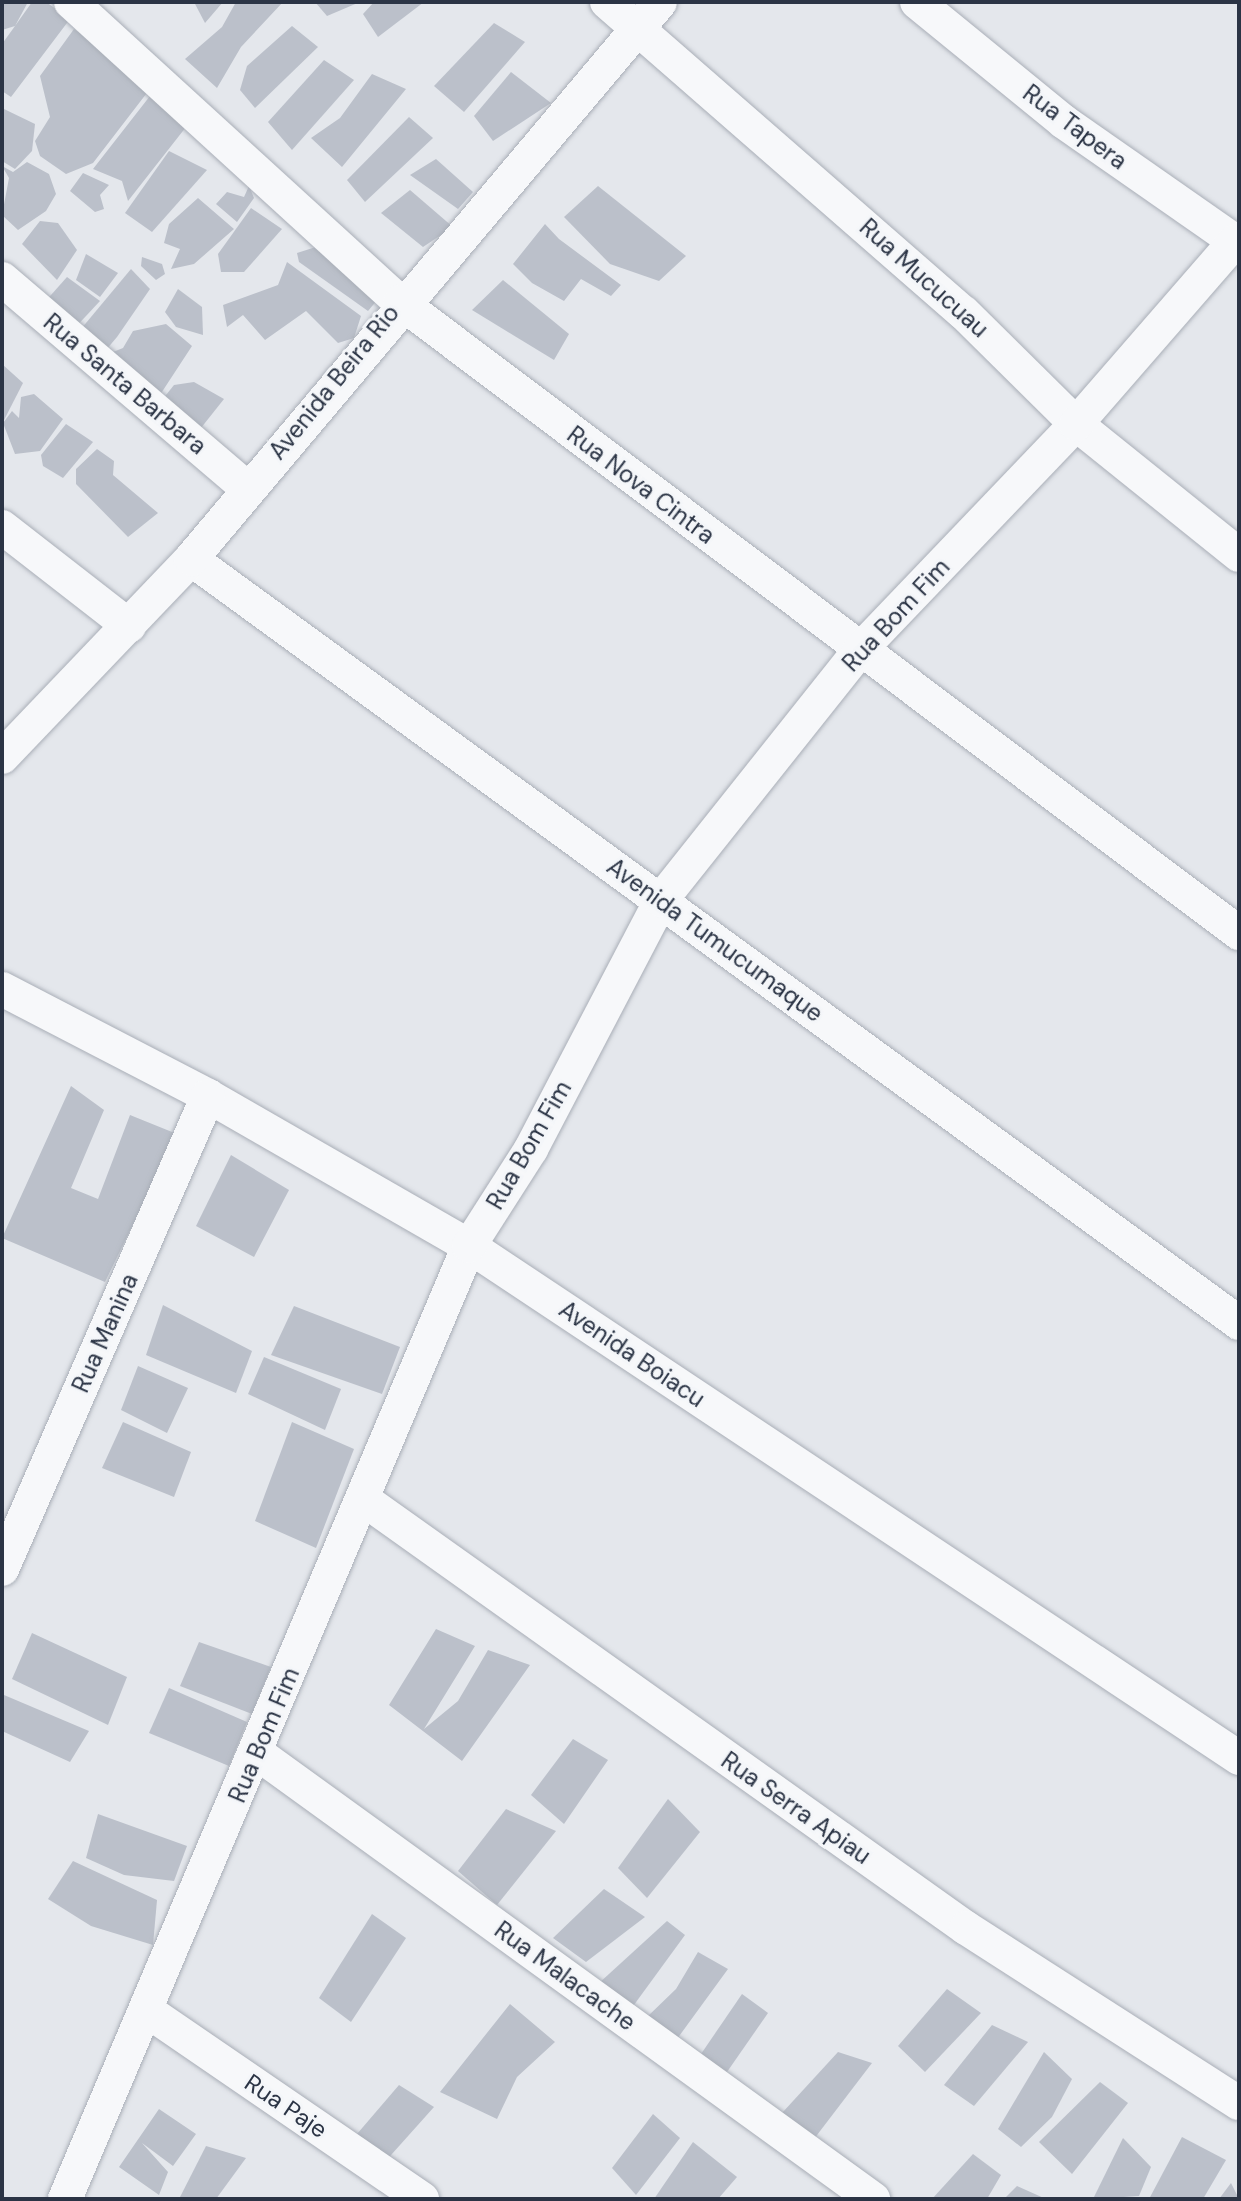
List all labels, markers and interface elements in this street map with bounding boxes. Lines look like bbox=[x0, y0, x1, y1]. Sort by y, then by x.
street label: Rua Tapera bbox=[1017, 79, 1133, 175]
street label: Rua Mucucuau bbox=[854, 213, 994, 343]
street label: Avenida Beira Rio bbox=[263, 299, 405, 465]
street label: Rua Santa Barbara bbox=[38, 308, 212, 460]
street label: Rua Nova Cintra bbox=[562, 420, 720, 550]
street label: Rua Bom Fim bbox=[836, 553, 956, 677]
street label: Avenida Tumucumaque bbox=[601, 852, 829, 1028]
street label: Rua Bom Fim bbox=[481, 1075, 577, 1215]
street label: Rua Manina bbox=[66, 1269, 144, 1397]
street label: Avenida Boiacu bbox=[554, 1295, 710, 1413]
street label: Rua Bom Fim bbox=[223, 1663, 305, 1807]
street label: Rua Serra Apiau bbox=[716, 1746, 876, 1870]
street label: Rua Malacache bbox=[489, 1915, 641, 2037]
street label: Rua Paje bbox=[239, 2068, 333, 2144]

